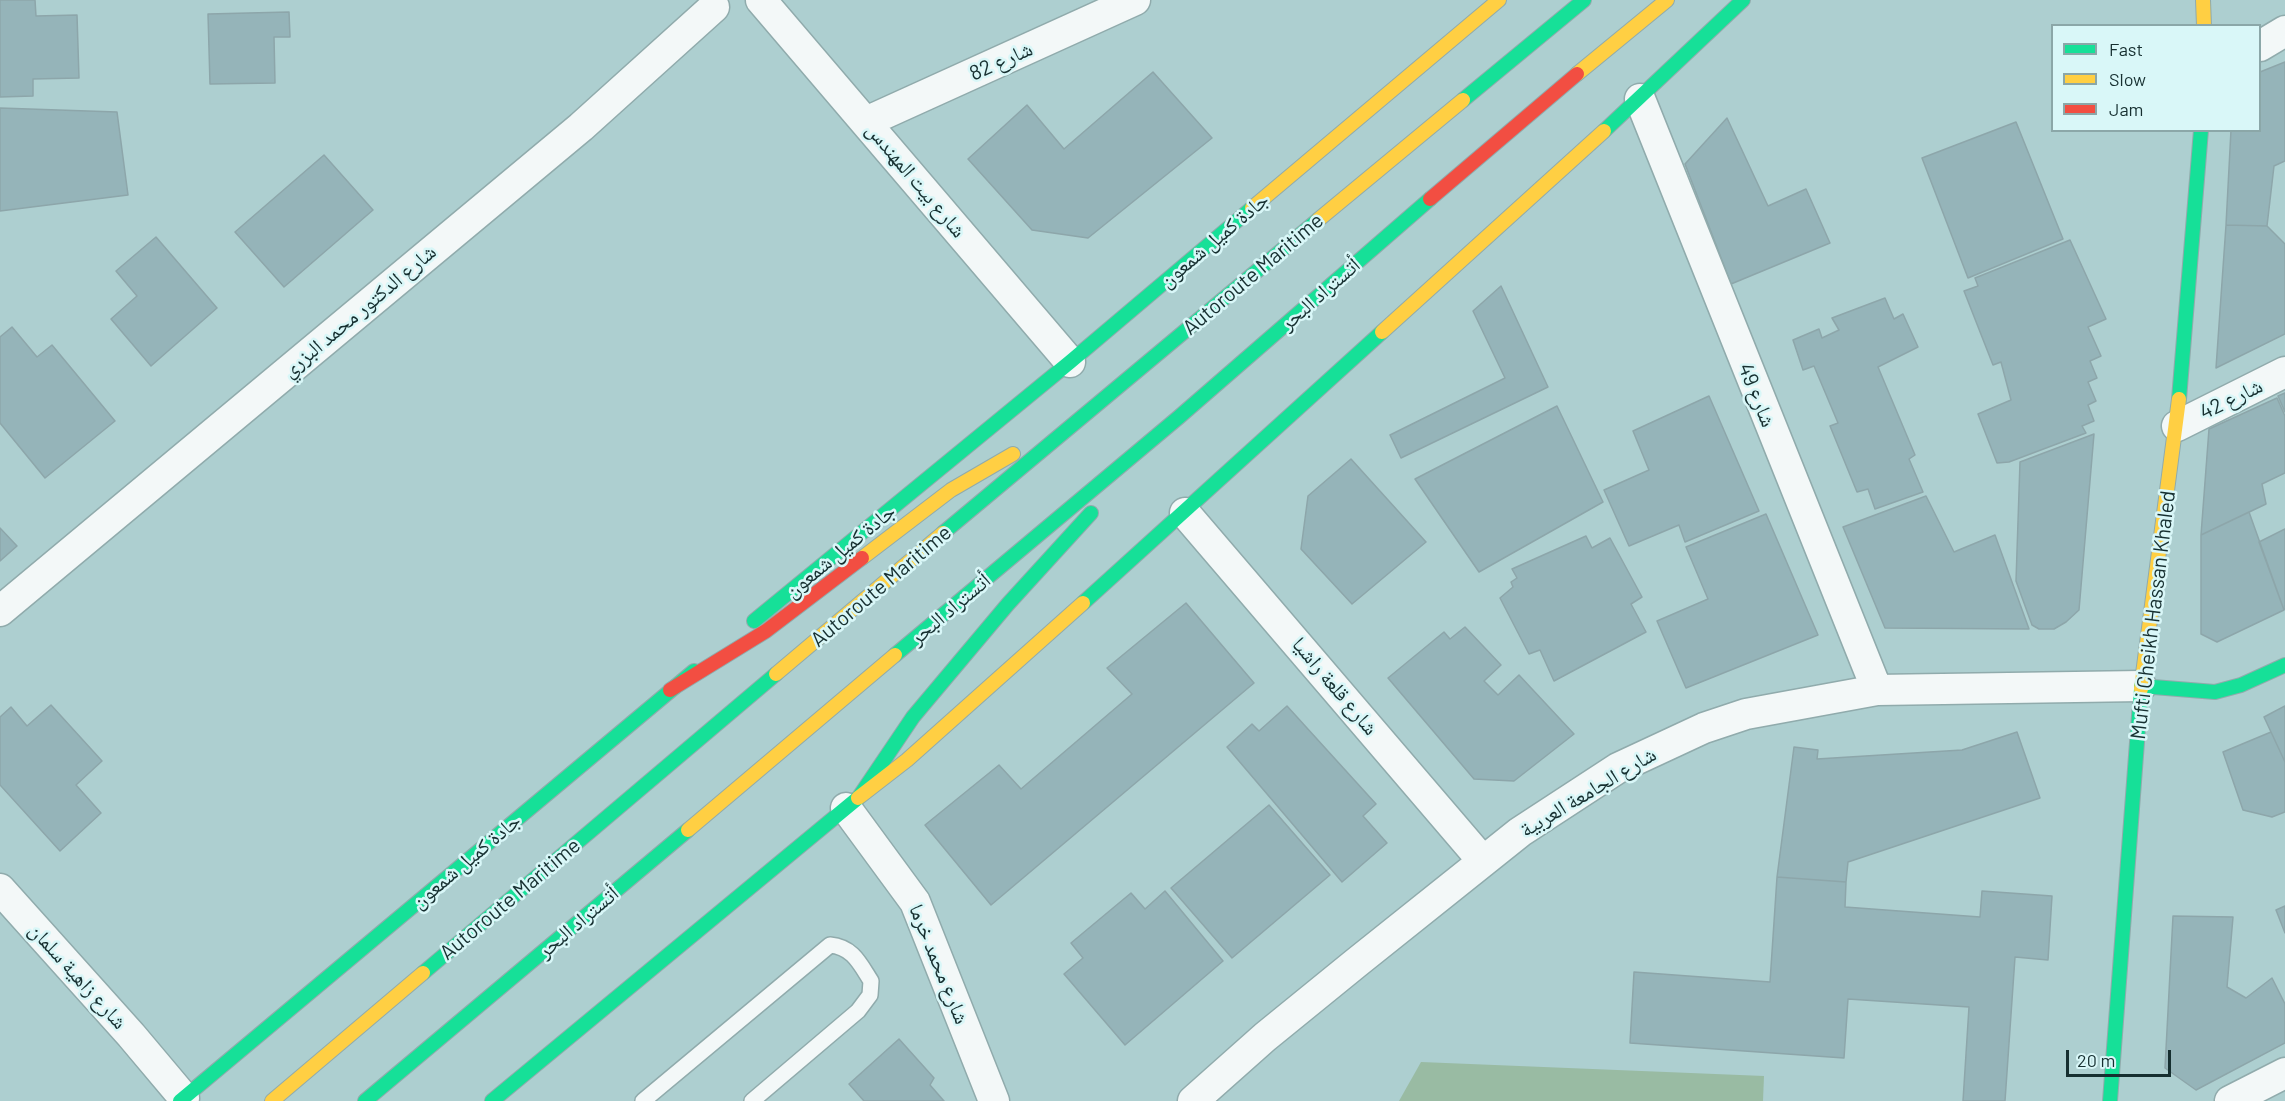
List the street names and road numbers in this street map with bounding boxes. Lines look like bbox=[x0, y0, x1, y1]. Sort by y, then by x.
street label: شارع 82 bbox=[966, 36, 1036, 86]
street label: شارع بيت المهندس bbox=[861, 117, 971, 243]
street label: جادة كميل شمعون bbox=[1154, 187, 1274, 293]
street label: Autoroute Maritime bbox=[1178, 208, 1328, 340]
street label: شارع الدكتور محمد البزري bbox=[277, 239, 441, 383]
street label: أتستراد البحر bbox=[1275, 252, 1365, 336]
street label: شارع 49 bbox=[1733, 359, 1781, 431]
street label: شارع 42 bbox=[2195, 373, 2267, 425]
street label: Mufti Cheikh Hassan Khaled bbox=[2125, 489, 2181, 741]
street label: جادة كميل شمعون bbox=[780, 499, 900, 603]
street label: Autoroute Maritime bbox=[806, 520, 956, 652]
street label: أتستراد البحر bbox=[904, 568, 996, 650]
street label: شارع قلعة راشيا bbox=[1287, 632, 1383, 740]
street label: شارع الجامعة العربية bbox=[1515, 741, 1661, 843]
street label: جادة كميل شمعون bbox=[406, 808, 526, 914]
street label: Autoroute Maritime bbox=[435, 833, 585, 965]
street label: أتستراد البحر bbox=[532, 881, 624, 963]
street label: شارع محمد خرما bbox=[903, 900, 975, 1028]
street label: شارع زاهية سلمان bbox=[24, 918, 132, 1034]

